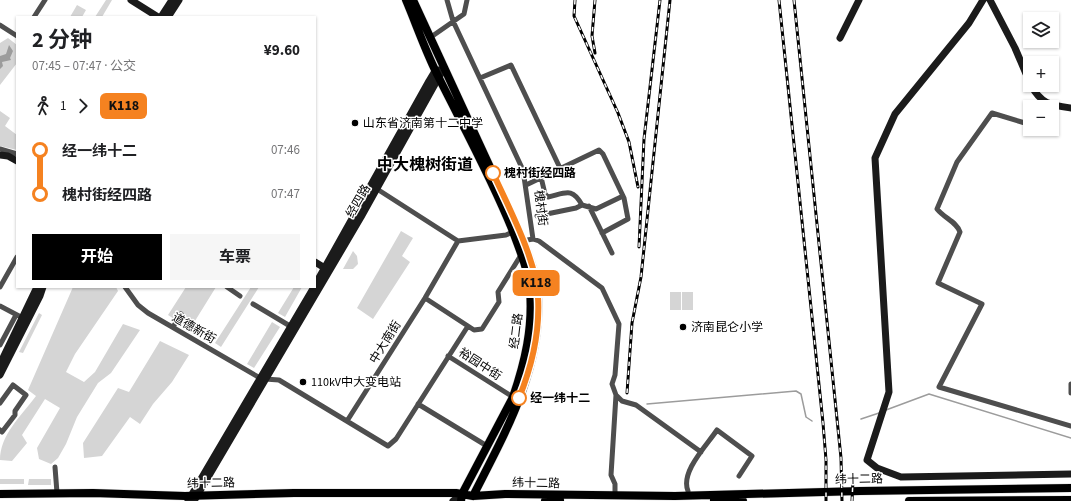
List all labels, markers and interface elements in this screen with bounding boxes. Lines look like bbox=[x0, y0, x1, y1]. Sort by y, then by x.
map controls bbox=[1023, 12, 1059, 136]
button: layers bbox=[1023, 12, 1059, 48]
text: 2 分钟 bbox=[32, 24, 92, 56]
text: ¥9.60 bbox=[264, 40, 300, 61]
button: + bbox=[1023, 56, 1059, 92]
text: 07:45 – 07:47 · 公交 bbox=[32, 57, 136, 75]
icon: walk bbox=[32, 95, 54, 117]
icon: forward bbox=[72, 95, 94, 117]
text: K118 bbox=[108, 96, 139, 116]
text: 1 bbox=[60, 97, 66, 115]
button: − bbox=[1023, 100, 1059, 136]
place label: 山东省济南第十二中学 bbox=[363, 115, 483, 132]
marker: 山东省济南第十二中学 bbox=[350, 118, 360, 128]
text: 经一纬十二 bbox=[62, 141, 137, 162]
text: 07:46 bbox=[271, 141, 300, 159]
district label: 中大槐树街道 bbox=[377, 154, 473, 176]
marker: 槐村街经四路 bbox=[485, 165, 501, 181]
place label: 槐村街经四路 bbox=[504, 165, 576, 182]
street label: 经四路 bbox=[342, 181, 375, 221]
text: 槐村街经四路 bbox=[62, 185, 152, 206]
text: 07:47 bbox=[271, 185, 300, 203]
street label: 槐村街 bbox=[530, 189, 551, 227]
button: 开始 bbox=[32, 234, 162, 280]
button: 车票 bbox=[170, 234, 300, 280]
line badge: K118 bbox=[508, 270, 564, 296]
text: K118 bbox=[521, 273, 551, 293]
street label: 道德新街 bbox=[169, 309, 219, 348]
street label: 经二路 bbox=[506, 312, 527, 350]
street label: 中大南街 bbox=[365, 317, 405, 367]
place label: 济南昆仑小学 bbox=[691, 319, 763, 336]
marker: 济南昆仑小学 bbox=[678, 322, 688, 332]
street label: 裕园中街 bbox=[455, 344, 504, 385]
place label: 110kV中大变电站 bbox=[311, 374, 401, 391]
marker: 110kV中大变电站 bbox=[298, 377, 308, 387]
marker: 经一纬十二 bbox=[511, 390, 527, 406]
place label: 经一纬十二 bbox=[530, 390, 590, 407]
street label: 纬十二路 bbox=[835, 471, 883, 488]
street label: 纬十二路 bbox=[187, 475, 235, 492]
street label: 纬十二路 bbox=[512, 475, 560, 492]

